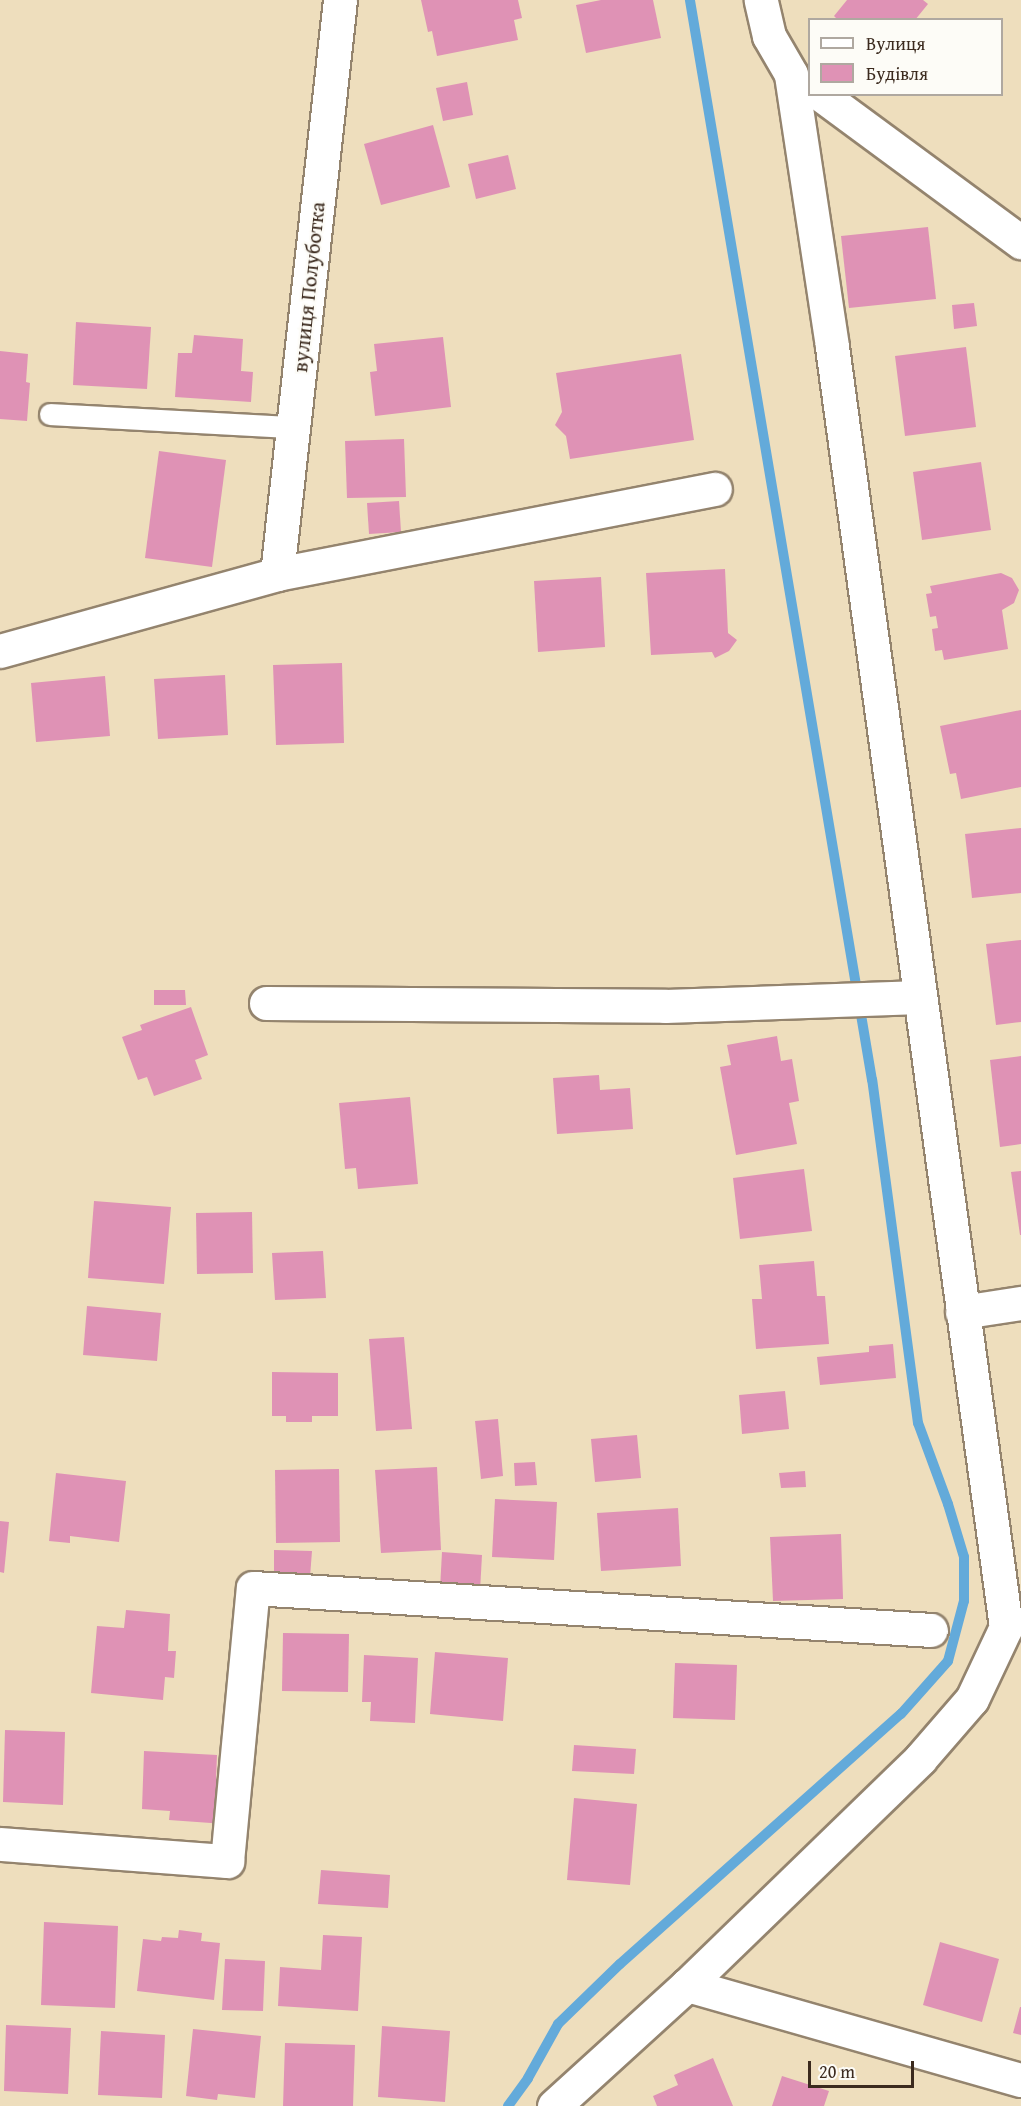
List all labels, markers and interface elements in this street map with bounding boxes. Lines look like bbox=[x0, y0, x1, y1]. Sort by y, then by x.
legend bbox=[808, 18, 1003, 96]
text: Вулиця bbox=[866, 30, 925, 57]
text: Будівля bbox=[866, 60, 928, 87]
street label: вулиця Полуботка bbox=[288, 201, 330, 373]
scale bar bbox=[811, 2049, 918, 2087]
text: 20 m bbox=[819, 2058, 855, 2085]

